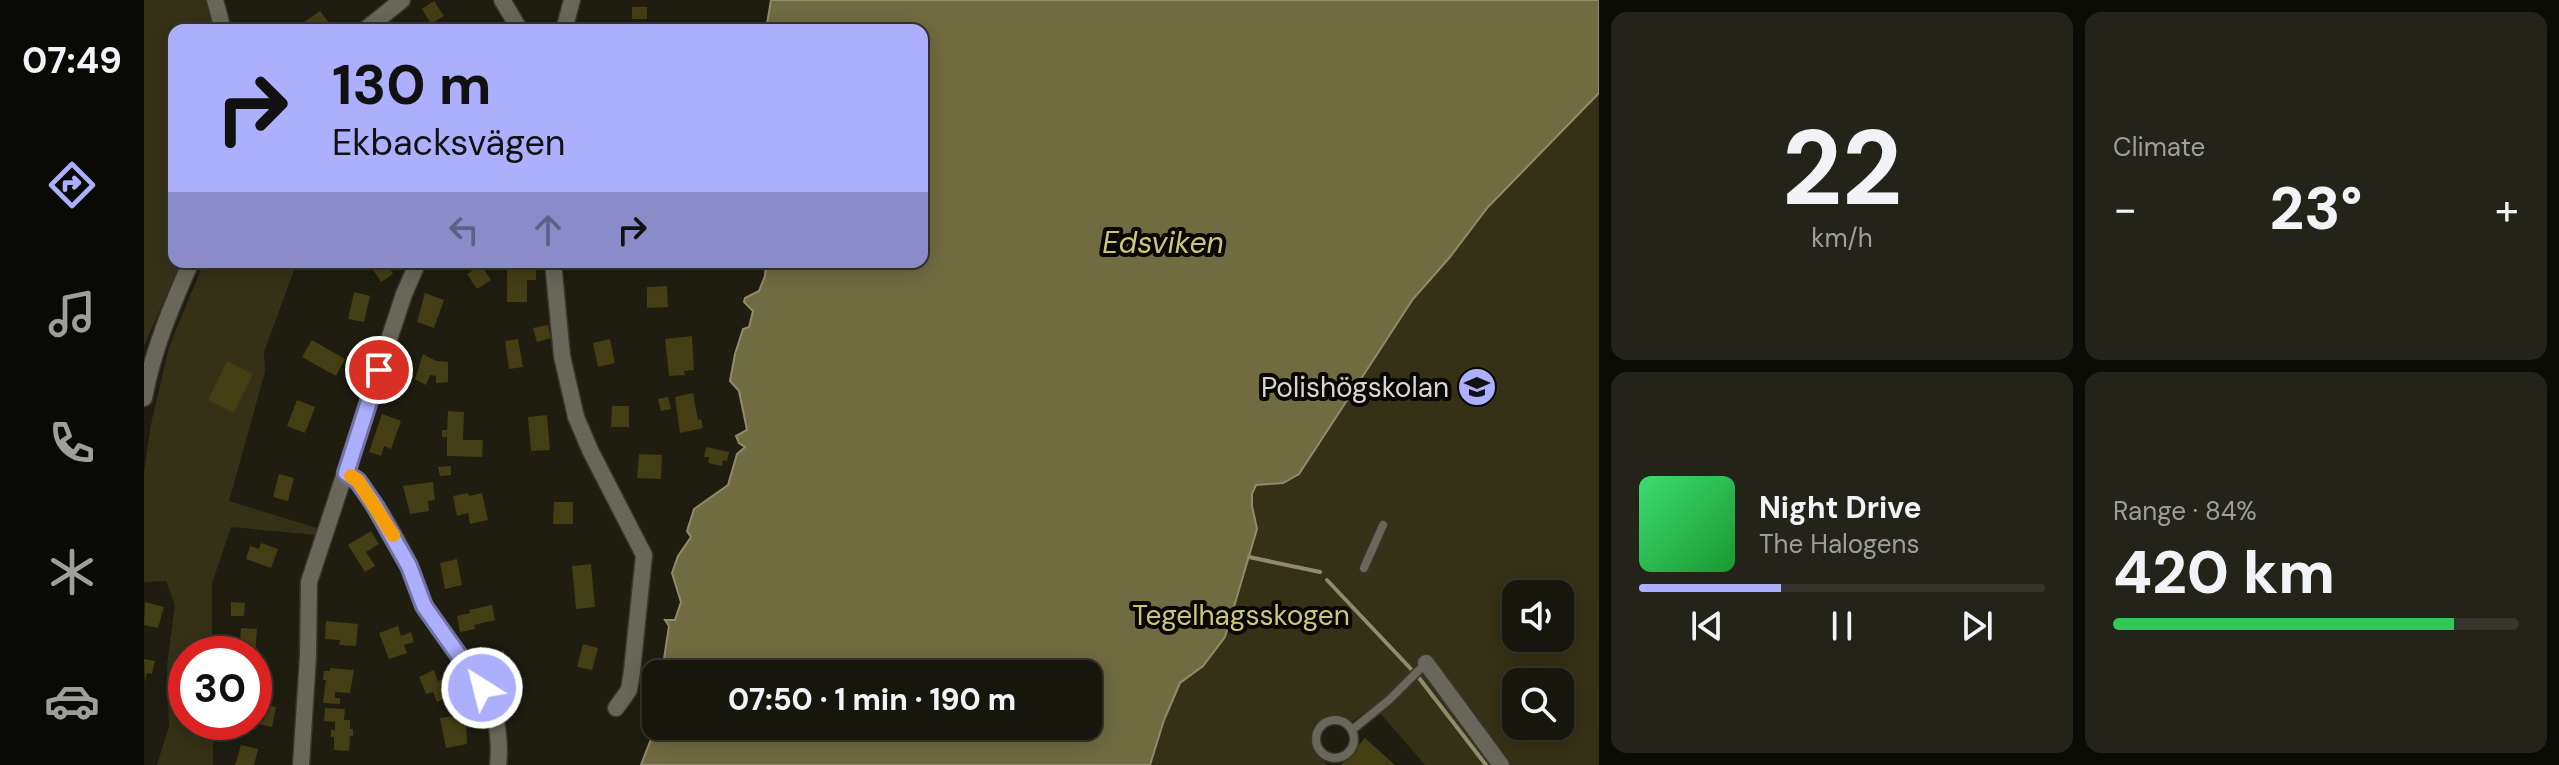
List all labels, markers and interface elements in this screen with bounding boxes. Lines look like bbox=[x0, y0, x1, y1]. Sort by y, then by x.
text: 07:49 bbox=[22, 37, 122, 84]
text: 130 m bbox=[332, 48, 491, 121]
icon: right bbox=[200, 56, 304, 160]
text: 22 bbox=[1782, 101, 1902, 236]
text: Ekbacksvägen bbox=[332, 119, 566, 166]
text: Climate bbox=[2113, 130, 2205, 164]
icon: directions bbox=[44, 157, 100, 213]
text: 23° bbox=[2270, 169, 2362, 248]
text: − bbox=[2113, 180, 2137, 238]
text: + bbox=[2495, 180, 2519, 238]
icon: left bbox=[442, 208, 486, 252]
icon: ahead bbox=[526, 208, 570, 252]
icon: right bbox=[610, 208, 654, 252]
text: km/h bbox=[1811, 221, 1873, 255]
water label: Edsviken bbox=[1102, 223, 1224, 262]
icon: music bbox=[44, 286, 100, 342]
pin bbox=[345, 336, 413, 404]
icon: arrive bbox=[357, 348, 401, 392]
school or university icon: Polishögskolan bbox=[1456, 366, 1498, 408]
place label: Polishögskolan bbox=[1261, 369, 1449, 406]
icon: phone bbox=[44, 415, 100, 471]
text: Night Drive bbox=[1759, 488, 1922, 527]
text: Range · 84% bbox=[2113, 494, 2257, 528]
text: The Halogens bbox=[1759, 527, 1919, 561]
text: 420 km bbox=[2113, 533, 2335, 612]
icon: climate bbox=[44, 544, 100, 600]
map controls bbox=[1502, 580, 1574, 740]
button: sound bbox=[1502, 580, 1574, 652]
park label: Tegelhagsskogen bbox=[1132, 597, 1350, 634]
icon: previous bbox=[1685, 604, 1729, 648]
icon: pause bbox=[1820, 604, 1864, 648]
icon: next bbox=[1955, 604, 1999, 648]
speed limit sign: 30 bbox=[168, 636, 272, 740]
position arrow bbox=[440, 646, 524, 730]
button: search bbox=[1502, 668, 1574, 740]
icon: car bbox=[44, 673, 100, 729]
text: 07:50 · 1 min · 190 m bbox=[728, 680, 1016, 719]

